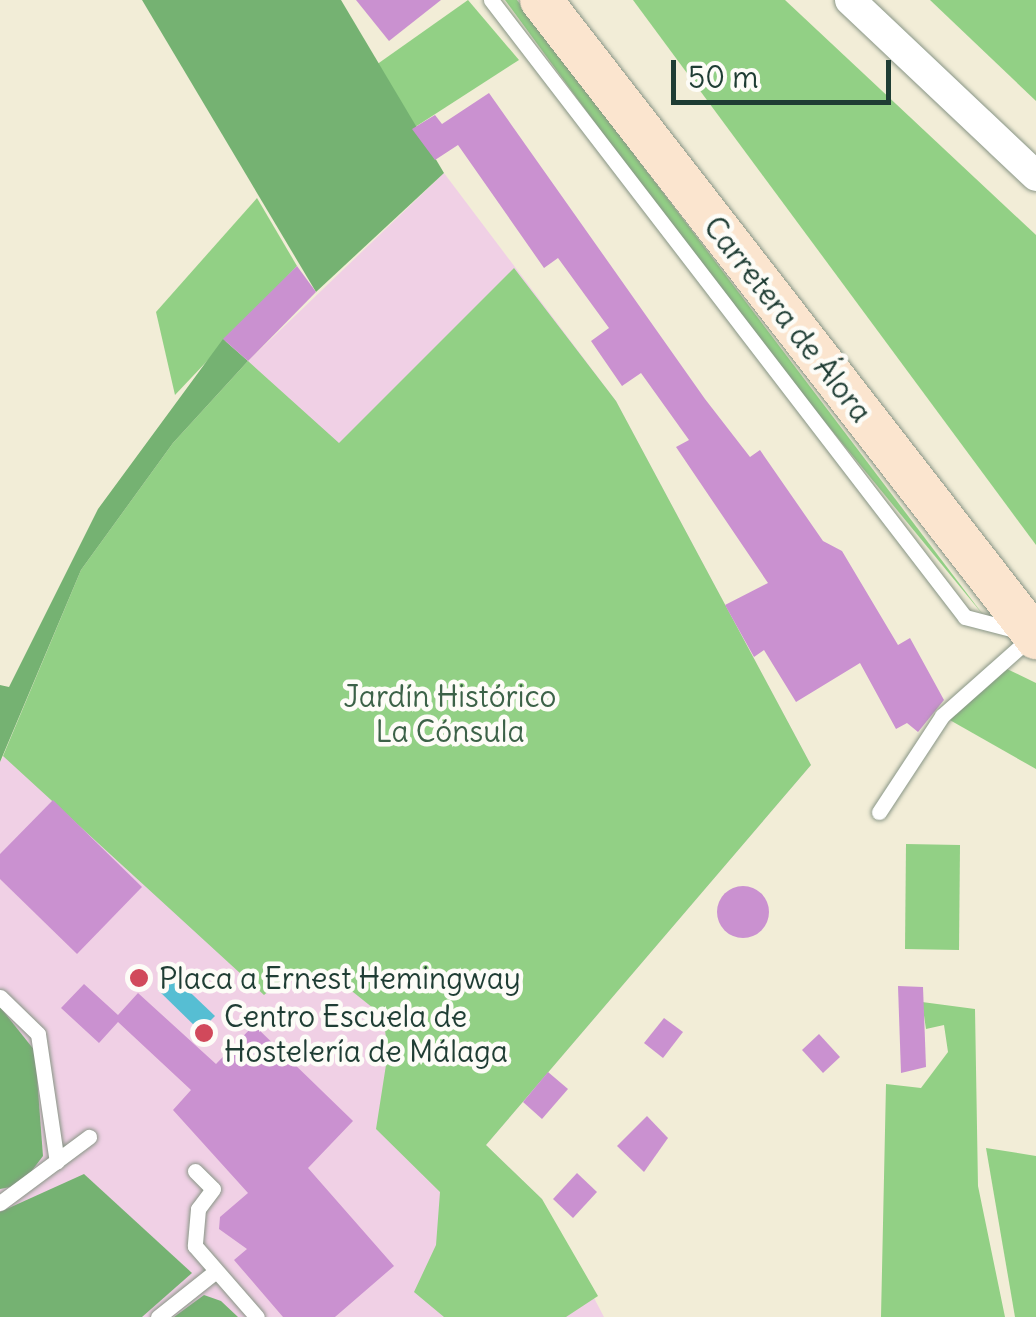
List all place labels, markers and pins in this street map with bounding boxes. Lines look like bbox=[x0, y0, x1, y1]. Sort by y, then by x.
place label: Placa a Ernest Hemingway bbox=[159, 960, 521, 996]
marker: Placa a Ernest Hemingway bbox=[128, 967, 150, 989]
place label: Centro Escuela de Hostelería de Málaga bbox=[224, 998, 508, 1068]
marker: Centro Escuela de Hostelería de Málaga bbox=[193, 1022, 215, 1044]

